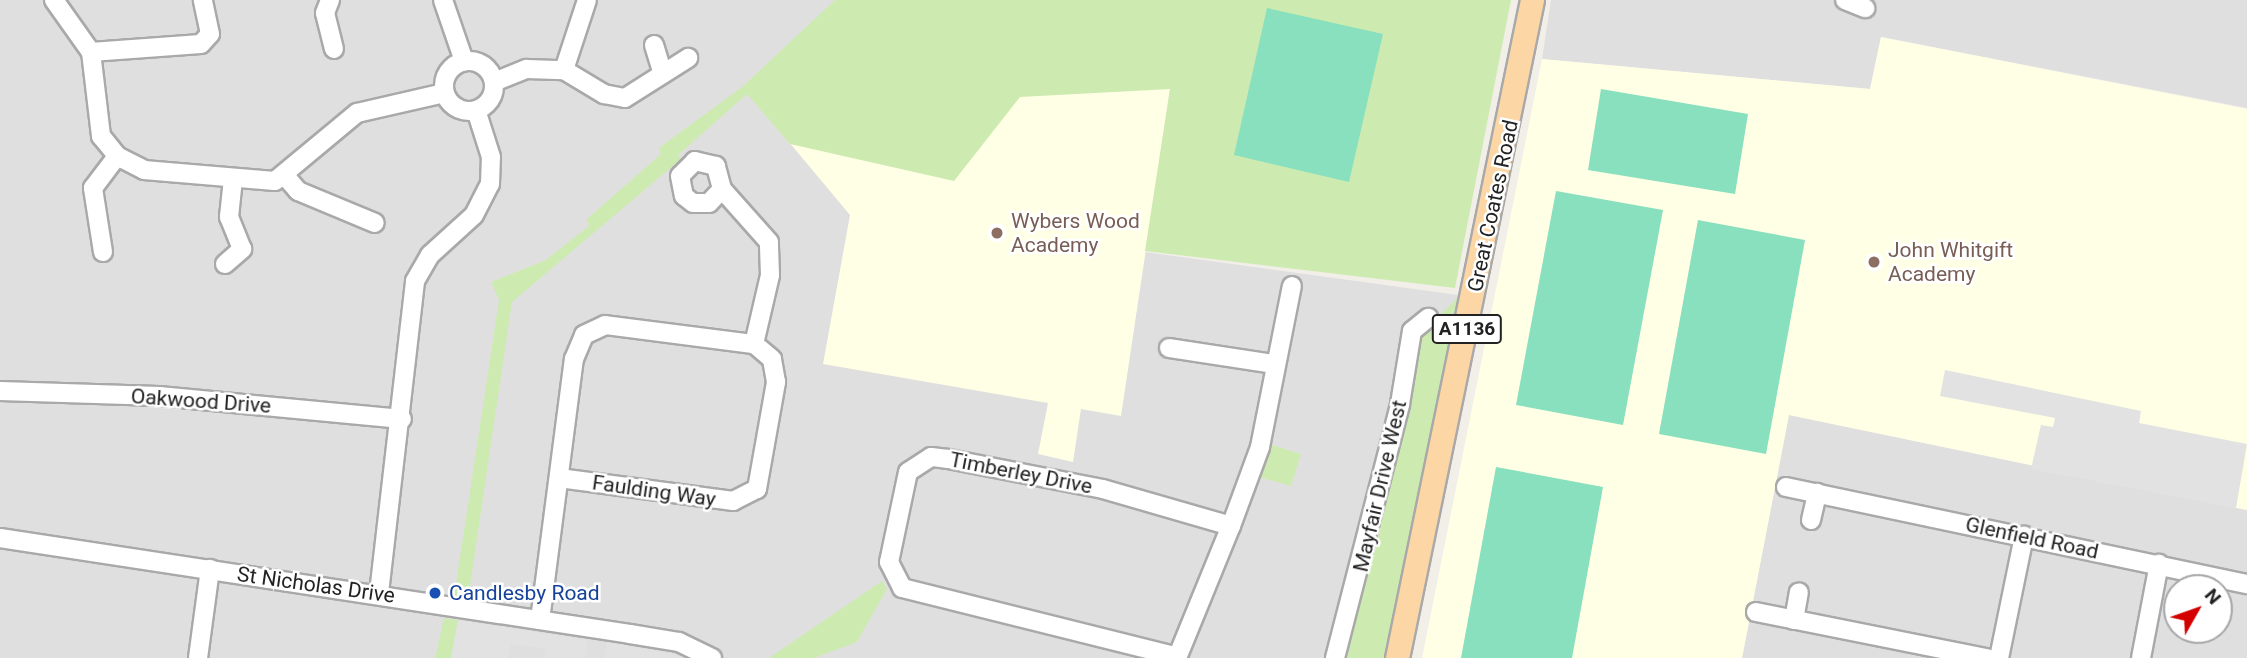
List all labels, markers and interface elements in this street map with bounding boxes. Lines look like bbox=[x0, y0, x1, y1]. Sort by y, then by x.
street label: Great Coates Road bbox=[1462, 118, 1524, 294]
place label: Wybers Wood Academy bbox=[1011, 208, 1140, 258]
marker: Wybers Wood Academy bbox=[989, 225, 1005, 241]
place label: John Whitgift Academy bbox=[1888, 237, 2013, 287]
marker: John Whitgift Academy bbox=[1866, 254, 1882, 270]
road number: A1136 bbox=[1430, 314, 1504, 344]
street label: Oakwood Drive bbox=[130, 384, 272, 418]
street label: Mayfair Drive West bbox=[1348, 398, 1412, 574]
street label: Timberley Drive bbox=[948, 447, 1094, 499]
street label: Faulding Way bbox=[591, 470, 717, 512]
street label: Glenfield Road bbox=[1963, 512, 2101, 564]
street label: St Nicholas Drive bbox=[236, 561, 396, 609]
north arrow bbox=[2163, 574, 2233, 644]
place label: Candlesby Road bbox=[449, 580, 600, 606]
text: N bbox=[2200, 584, 2226, 609]
marker: Candlesby Road bbox=[427, 585, 443, 601]

